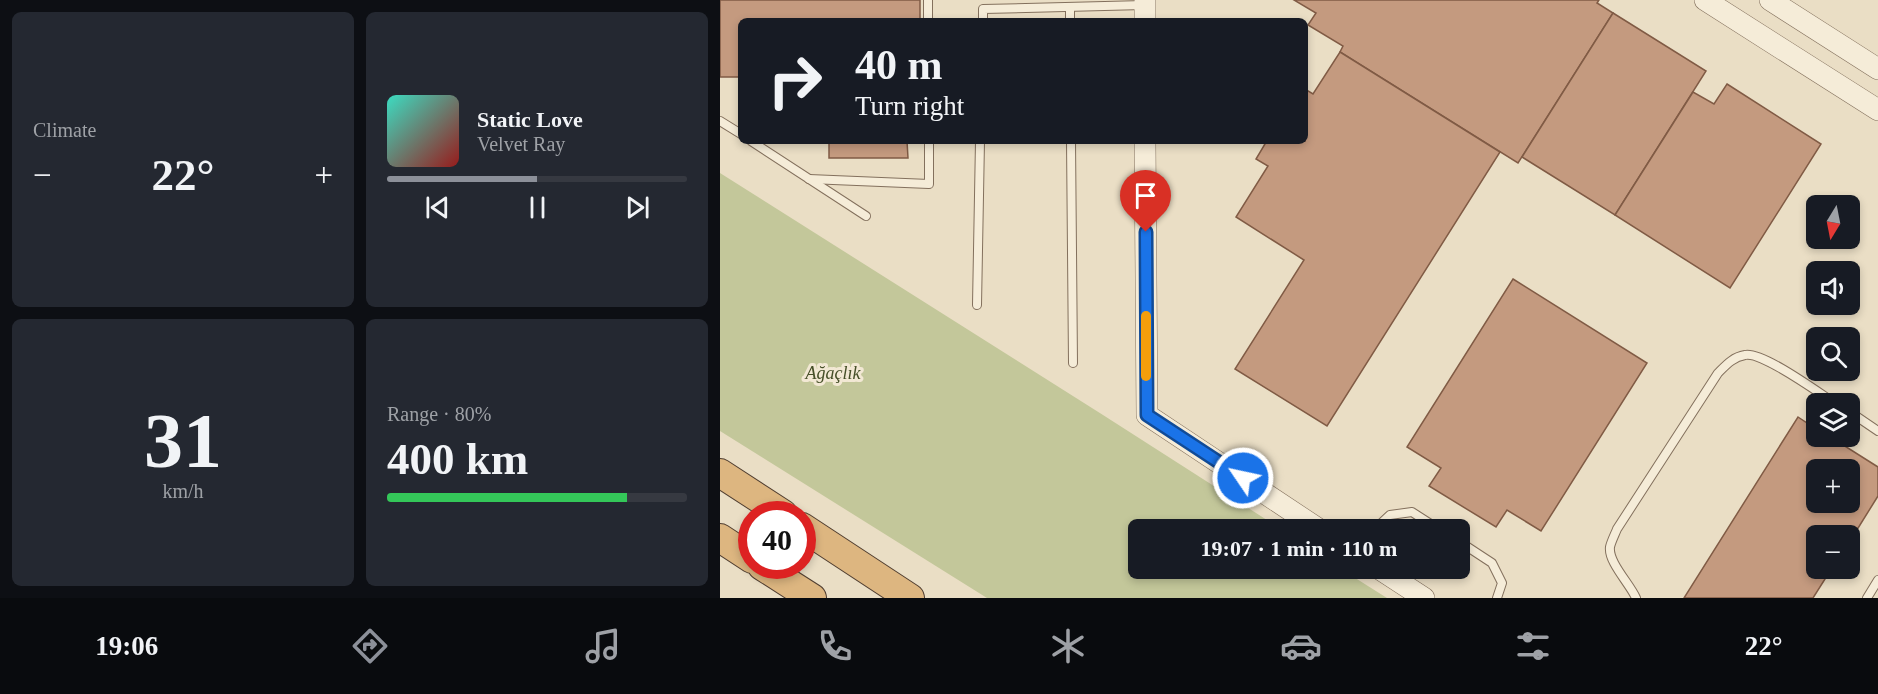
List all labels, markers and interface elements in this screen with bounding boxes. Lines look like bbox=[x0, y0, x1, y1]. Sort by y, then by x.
icon: right bbox=[756, 42, 834, 120]
text: 40 m bbox=[855, 42, 943, 88]
text: Turn right bbox=[855, 91, 964, 121]
text: Static Love bbox=[477, 107, 583, 132]
text: Climate bbox=[33, 119, 96, 141]
text: Velvet Ray bbox=[477, 133, 565, 155]
text: 22° bbox=[152, 150, 215, 200]
text: − bbox=[33, 157, 52, 193]
text: + bbox=[314, 157, 333, 193]
pin bbox=[1120, 170, 1171, 232]
icon: arrive bbox=[1129, 179, 1162, 212]
icon: previous bbox=[421, 191, 454, 224]
icon: pause bbox=[521, 191, 554, 224]
icon: next bbox=[621, 191, 654, 224]
north arrow bbox=[1806, 195, 1860, 249]
map controls bbox=[1806, 195, 1860, 579]
button: sound bbox=[1806, 261, 1860, 315]
button: search bbox=[1806, 327, 1860, 381]
park label: Ağaçlık bbox=[805, 363, 861, 383]
button: layers bbox=[1806, 393, 1860, 447]
text: 31 bbox=[144, 397, 222, 484]
text: Range · 80% bbox=[387, 403, 491, 425]
text: 400 km bbox=[387, 434, 528, 484]
position arrow bbox=[1211, 446, 1275, 510]
button: + bbox=[1806, 459, 1860, 513]
text: km/h bbox=[162, 480, 204, 502]
speed limit sign: 40 bbox=[738, 501, 816, 579]
button: − bbox=[1806, 525, 1860, 579]
text: 19:07 · 1 min · 110 m bbox=[1201, 536, 1397, 561]
icon: directions bbox=[349, 625, 391, 667]
icon: music bbox=[582, 625, 624, 667]
icon: phone bbox=[814, 625, 856, 667]
icon: climate bbox=[1047, 625, 1089, 667]
icon: car bbox=[1280, 625, 1322, 667]
icon: filters bbox=[1512, 625, 1554, 667]
text: 19:06 bbox=[95, 631, 158, 661]
text: 22° bbox=[1745, 631, 1783, 661]

